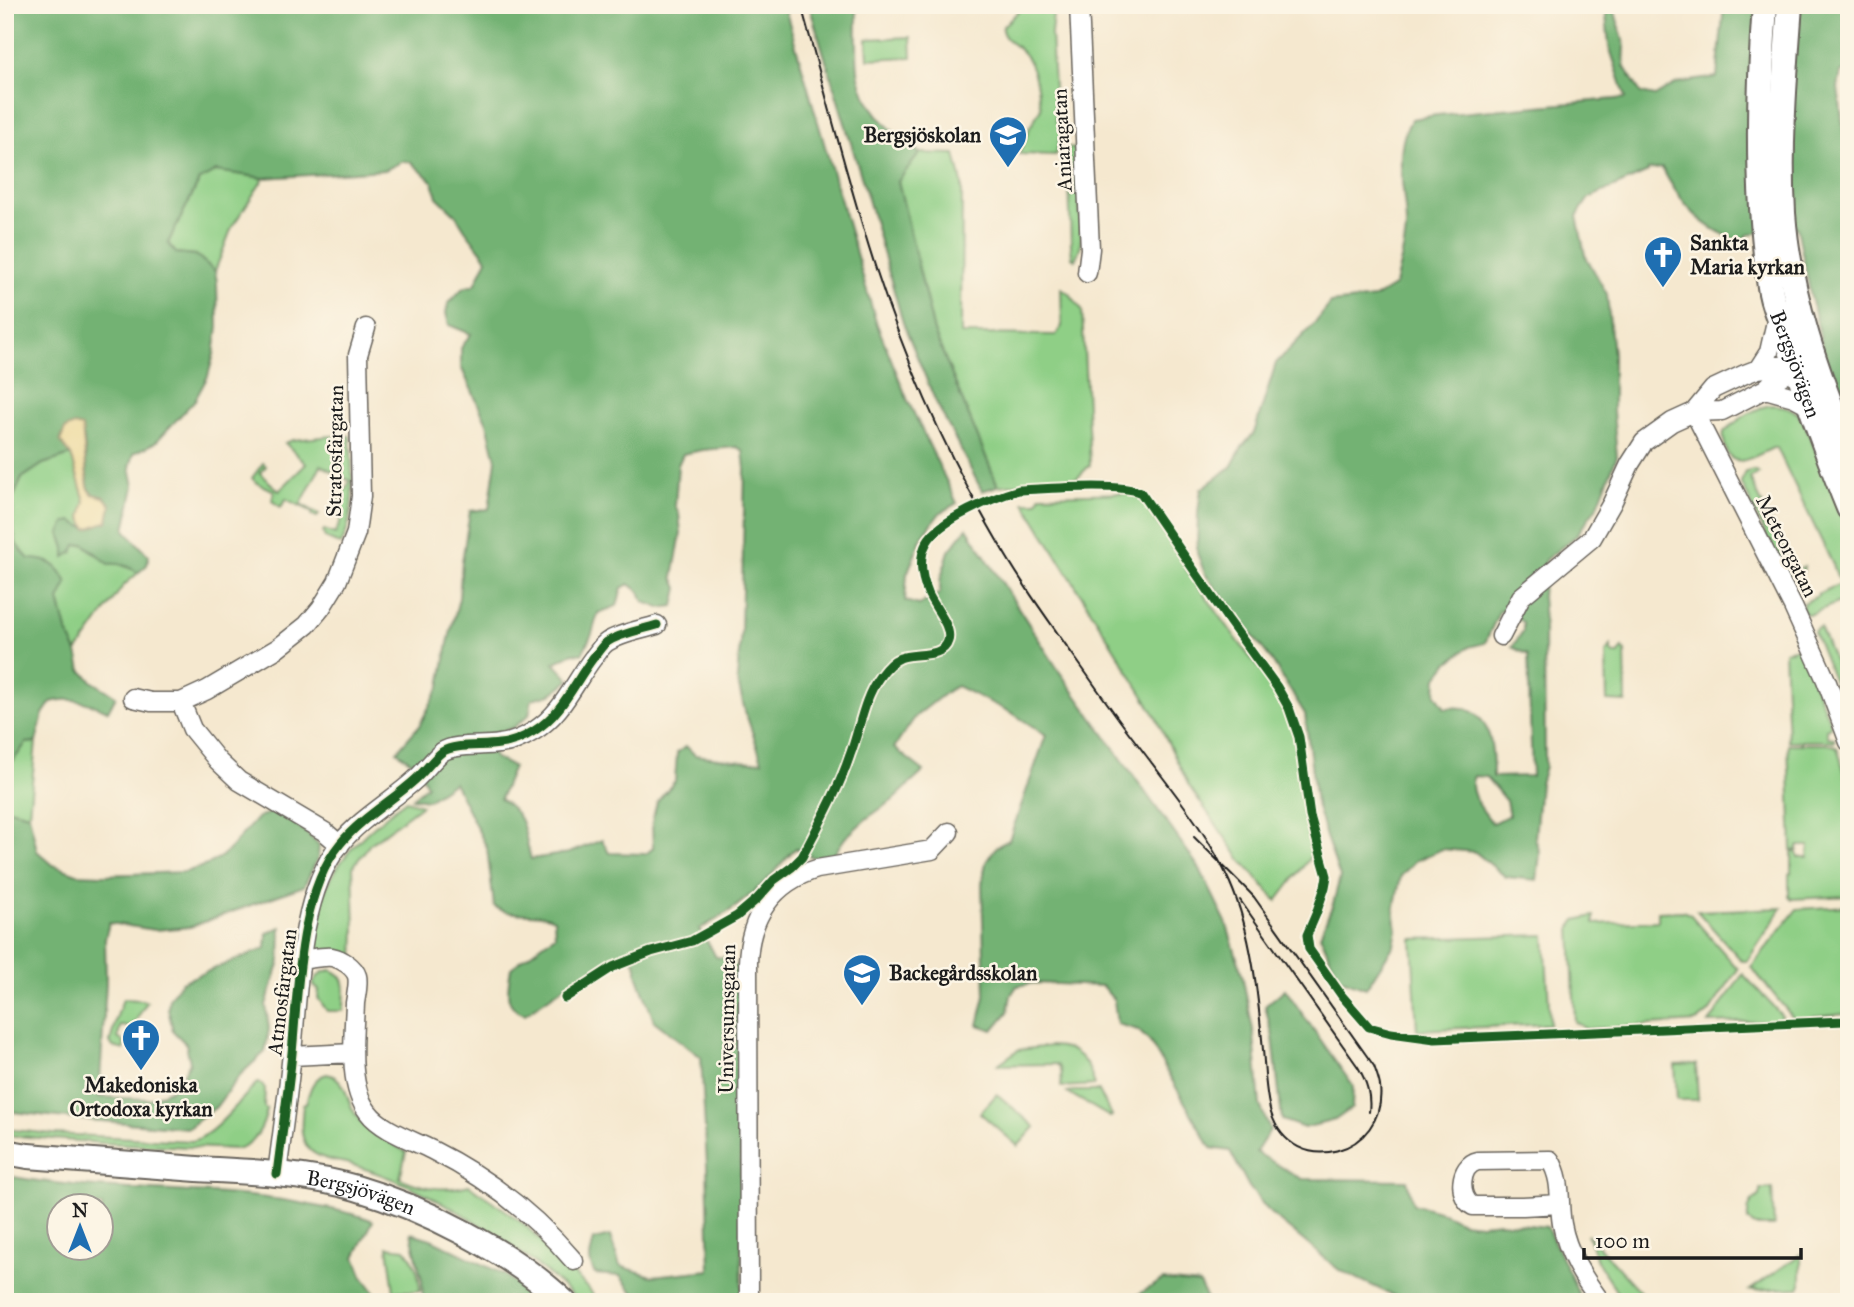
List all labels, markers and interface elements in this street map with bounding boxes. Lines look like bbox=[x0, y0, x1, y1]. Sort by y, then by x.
street label: Aniaragatan bbox=[1046, 88, 1078, 193]
school or university icon: Bergsjöskolan bbox=[987, 114, 1029, 169]
place label: Bergsjöskolan bbox=[863, 122, 982, 148]
place label: Sankta Maria kyrkan bbox=[1690, 230, 1805, 280]
church icon: Sankta Maria kyrkan bbox=[1642, 234, 1684, 289]
street label: Bergsjövägen bbox=[1764, 307, 1827, 421]
street label: Stratosfärgatan bbox=[321, 385, 349, 517]
street label: Meteorgatan bbox=[1750, 491, 1824, 601]
street label: Atmosfärgatan bbox=[261, 927, 303, 1058]
street label: Universumsgatan bbox=[713, 944, 741, 1094]
school or university icon: Backegårdsskolan bbox=[841, 952, 883, 1007]
place label: Backegårdsskolan bbox=[889, 960, 1038, 986]
church icon: Makedoniska Ortodoxa kyrkan bbox=[120, 1017, 162, 1072]
place label: Makedoniska Ortodoxa kyrkan bbox=[69, 1072, 213, 1122]
street label: Bergsjövägen bbox=[304, 1165, 419, 1221]
north arrow bbox=[46, 1192, 116, 1262]
text: N bbox=[72, 1199, 88, 1222]
scale bar bbox=[1584, 1216, 1801, 1260]
text: 100 m bbox=[1595, 1228, 1650, 1254]

